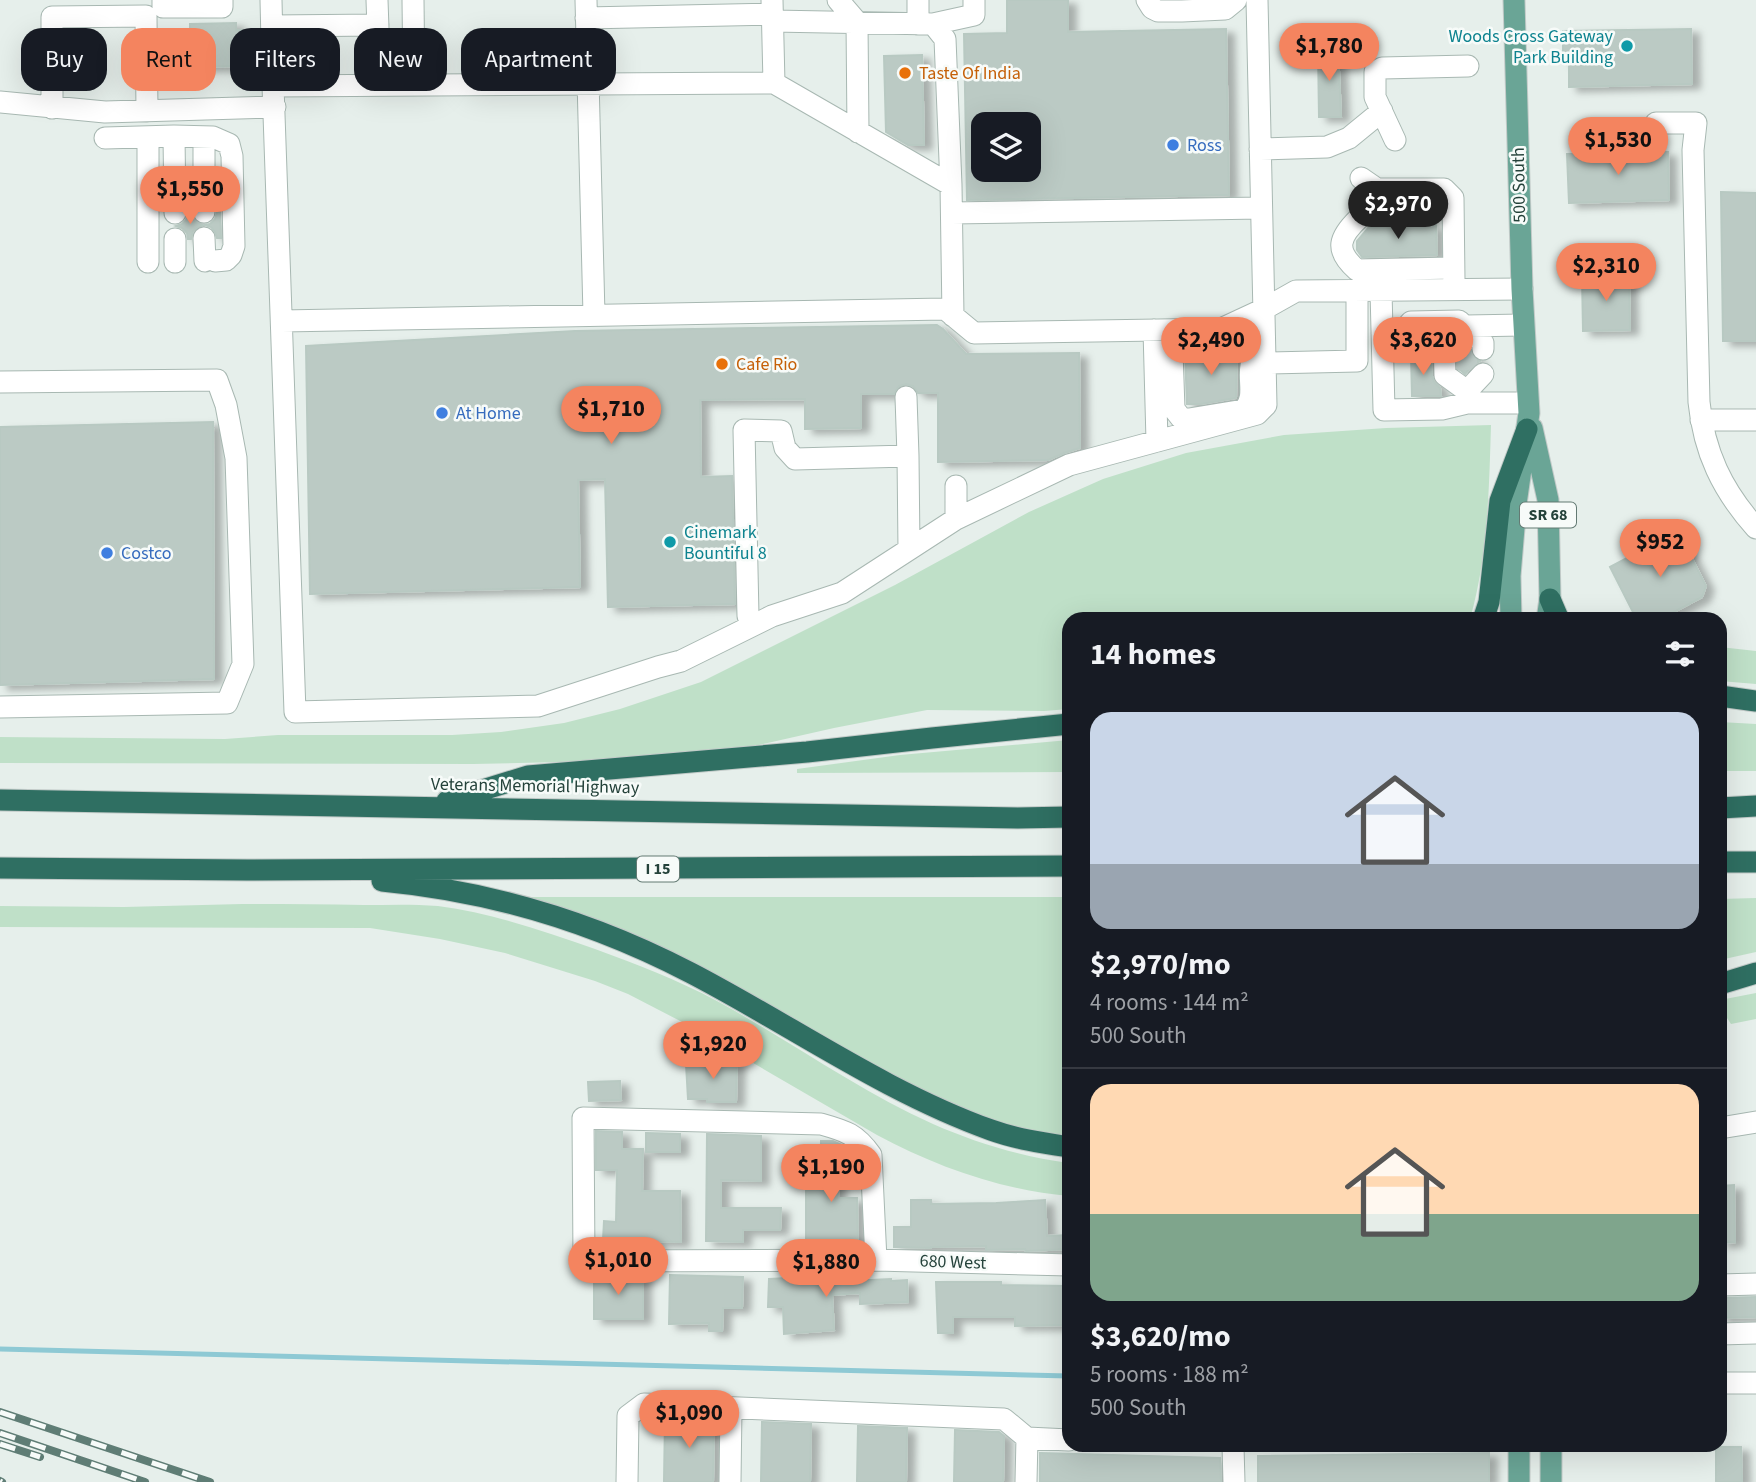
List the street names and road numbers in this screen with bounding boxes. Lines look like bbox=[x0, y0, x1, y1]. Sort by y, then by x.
street label: 500 South bbox=[1506, 147, 1532, 223]
road number: SR 68 bbox=[1520, 502, 1576, 528]
street label: Veterans Memorial Highway bbox=[431, 772, 640, 800]
road number: I 15 bbox=[637, 856, 679, 882]
street label: 680 West bbox=[919, 1248, 987, 1276]

